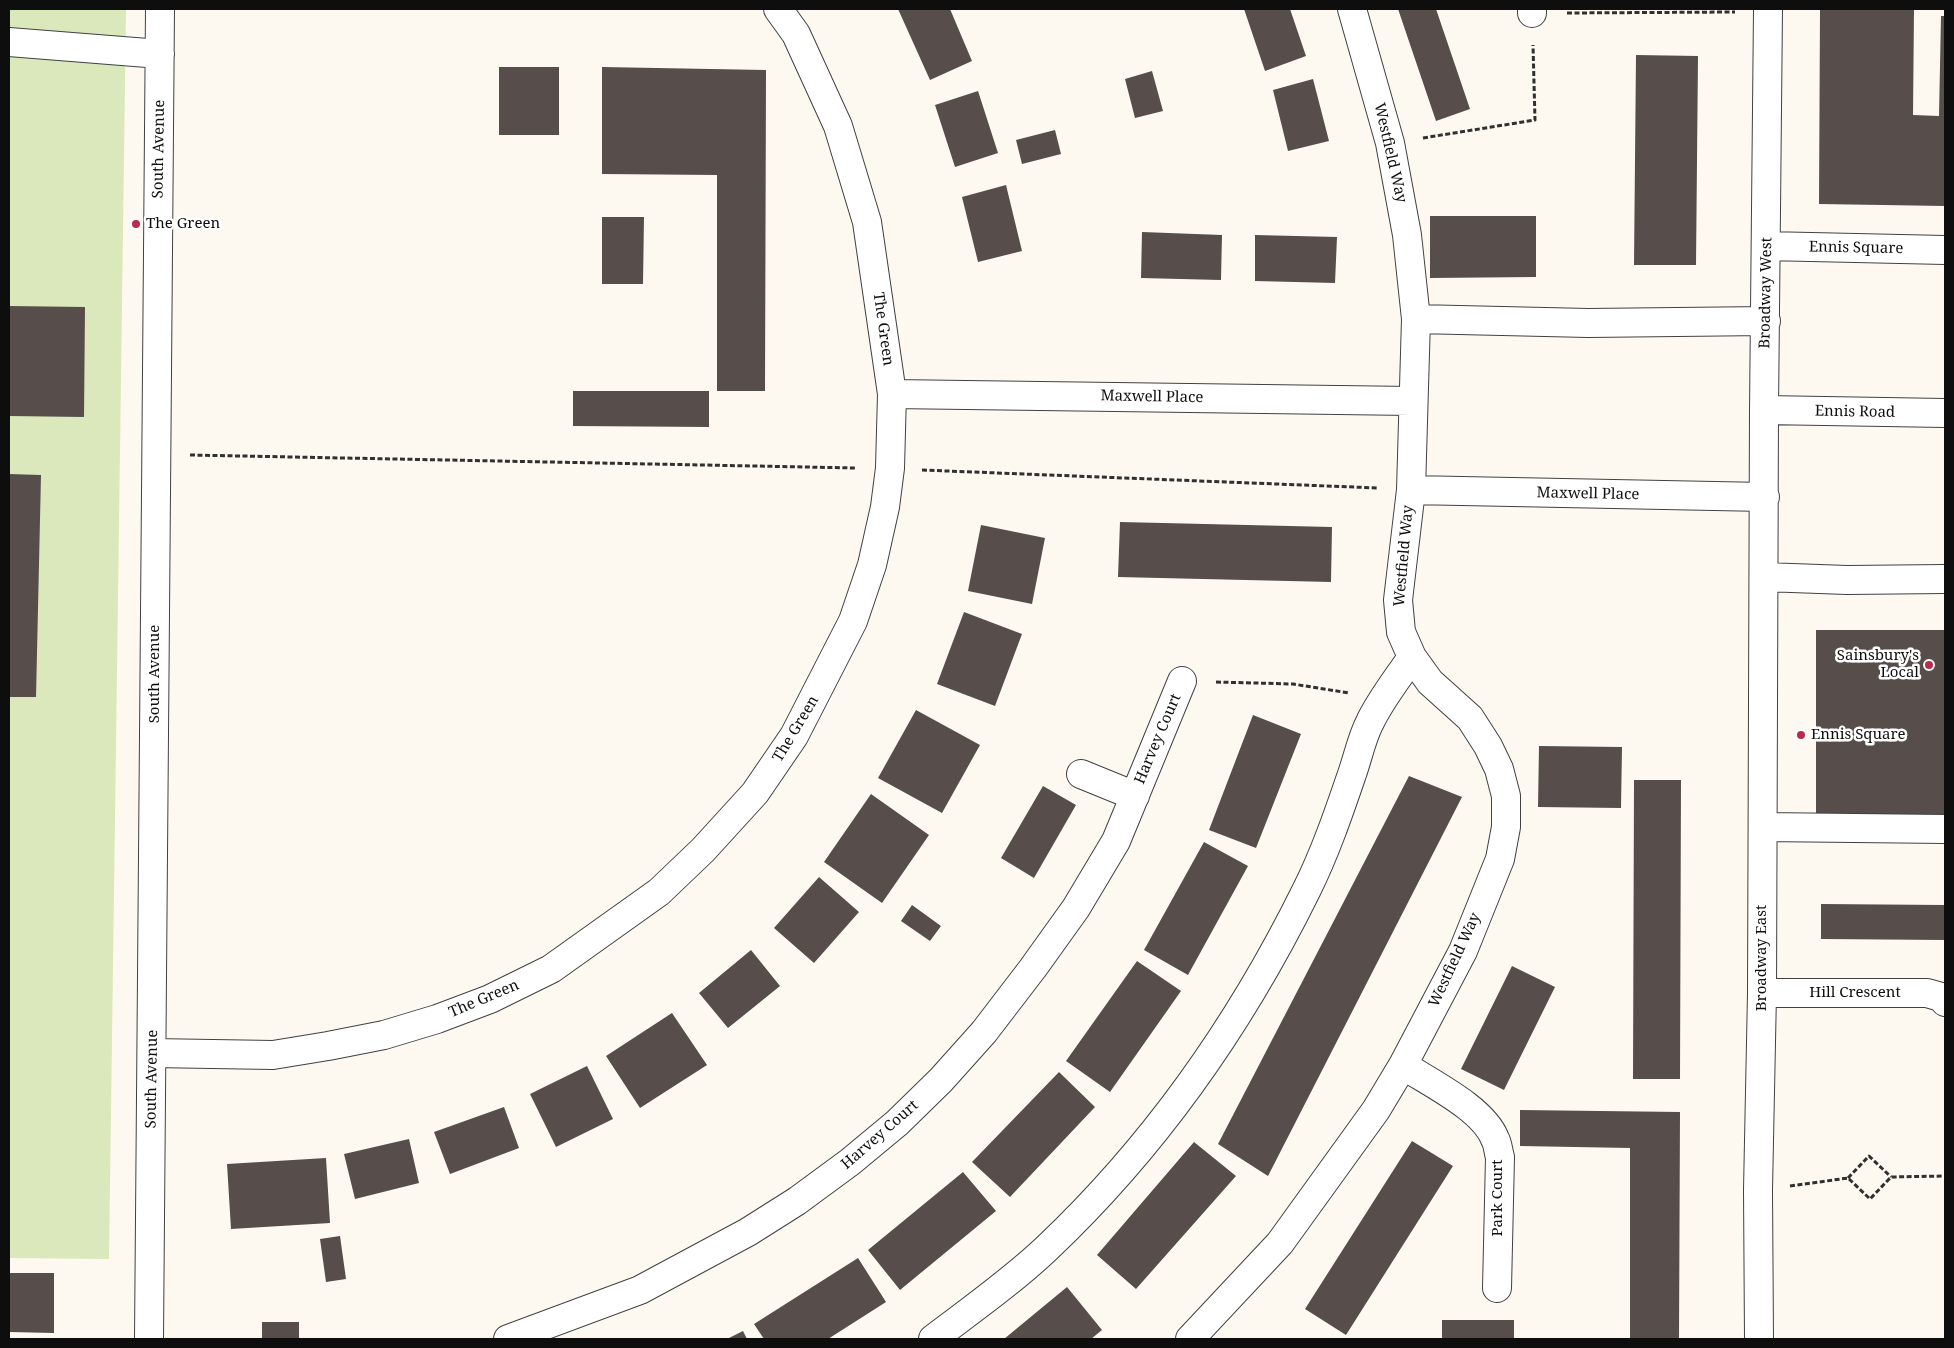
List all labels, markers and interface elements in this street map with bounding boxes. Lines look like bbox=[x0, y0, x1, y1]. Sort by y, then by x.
street label: South Avenue bbox=[149, 100, 169, 198]
street label: Westfield Way bbox=[1370, 101, 1410, 205]
place label: The Green bbox=[146, 215, 220, 233]
marker: The Green bbox=[130, 218, 142, 230]
street label: Broadway West bbox=[1756, 237, 1776, 349]
street label: Ennis Square bbox=[1809, 238, 1903, 258]
street label: The Green bbox=[869, 291, 897, 367]
street label: Maxwell Place bbox=[1100, 387, 1204, 407]
street label: Ennis Road bbox=[1815, 402, 1895, 422]
street label: Maxwell Place bbox=[1536, 484, 1640, 504]
street label: Westfield Way bbox=[1391, 504, 1417, 608]
street label: South Avenue bbox=[146, 625, 164, 723]
place label: Sainsbury's Local bbox=[1837, 647, 1919, 682]
marker: Sainsbury's Local bbox=[1923, 659, 1935, 671]
street label: Harvey Court bbox=[1131, 691, 1185, 787]
street label: The Green bbox=[769, 693, 823, 765]
place label: Ennis Square bbox=[1811, 726, 1906, 744]
marker: Ennis Square bbox=[1795, 729, 1807, 741]
street label: Broadway East bbox=[1753, 905, 1771, 1011]
street label: Westfield Way bbox=[1425, 910, 1485, 1010]
street label: The Green bbox=[446, 976, 522, 1022]
street label: Hill Crescent bbox=[1809, 984, 1901, 1002]
street label: South Avenue bbox=[142, 1030, 162, 1128]
street label: Harvey Court bbox=[838, 1097, 922, 1173]
street label: Park Court bbox=[1489, 1160, 1507, 1236]

